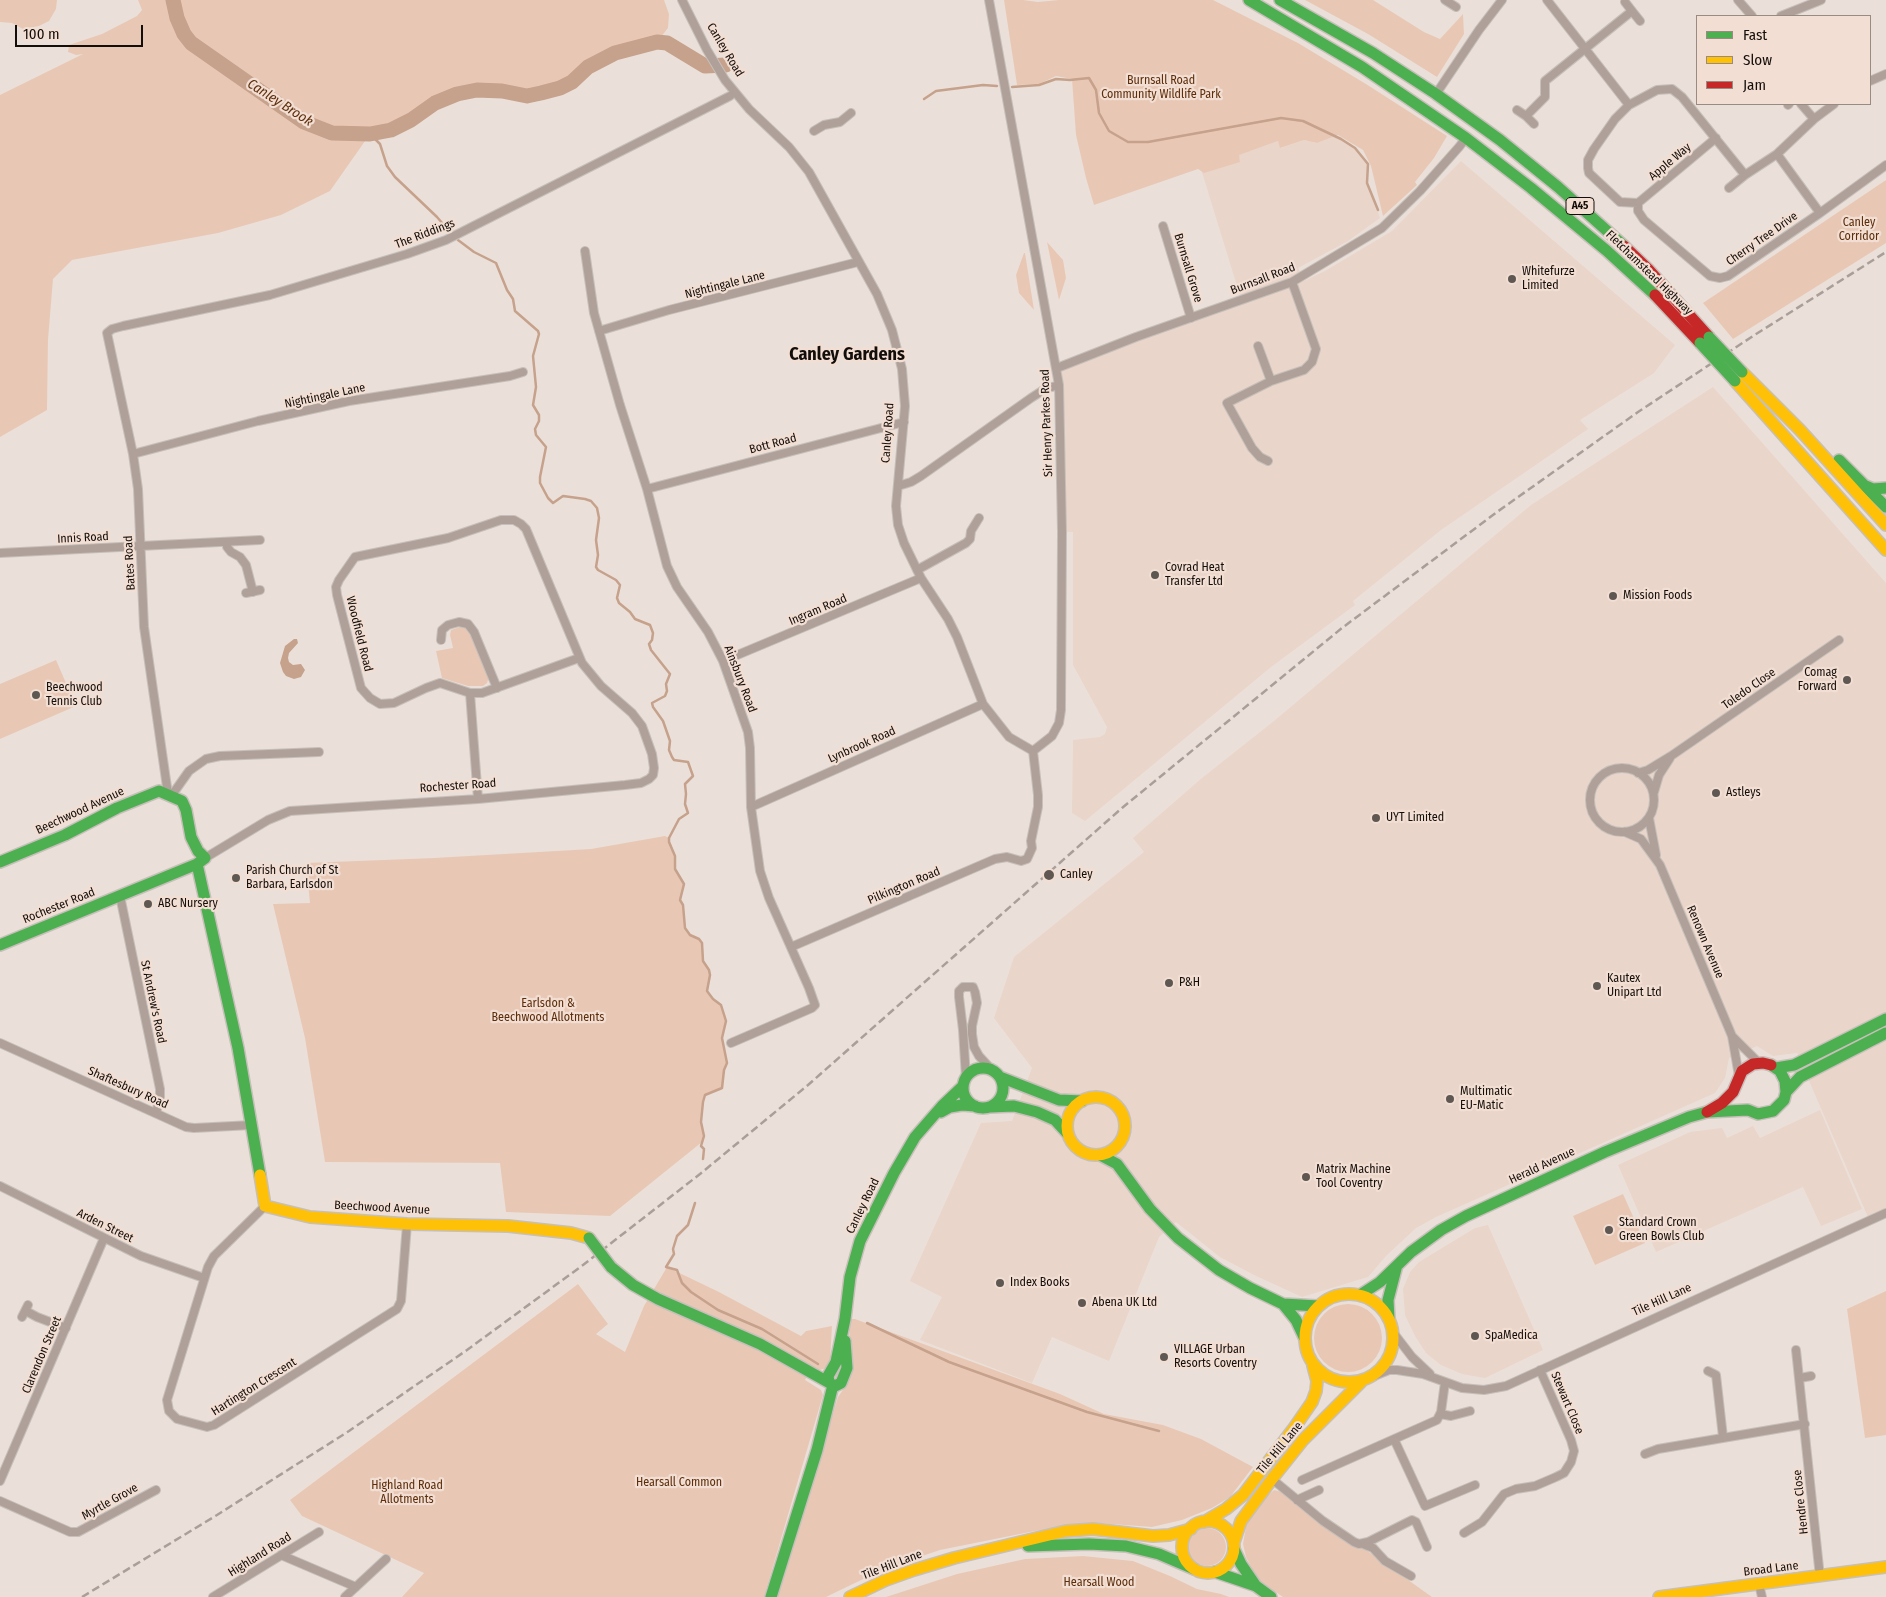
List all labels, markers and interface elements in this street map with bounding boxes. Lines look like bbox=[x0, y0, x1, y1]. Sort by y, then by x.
scale bar bbox=[18, 15, 145, 47]
legend bbox=[1696, 15, 1871, 105]
street label: Canley Road bbox=[703, 20, 747, 80]
text: 100 m bbox=[23, 25, 60, 43]
text: Fast bbox=[1743, 26, 1767, 44]
text: Slow bbox=[1743, 51, 1772, 69]
park label: Burnsall Road Community Wildlife Park bbox=[1101, 74, 1221, 102]
water label: Canley Brook bbox=[244, 76, 316, 130]
text: Jam bbox=[1743, 76, 1766, 94]
street label: Apple Way bbox=[1646, 140, 1694, 184]
road number: A45 bbox=[1566, 198, 1594, 215]
street label: Cherry Tree Drive bbox=[1724, 209, 1800, 269]
street label: The Riddings bbox=[393, 216, 457, 252]
park label: Canley Corridor bbox=[1839, 216, 1879, 244]
street label: Fletchamstead Highway bbox=[1603, 228, 1695, 318]
street label: Burnsall Grove bbox=[1171, 232, 1205, 304]
street label: Burnsall Road bbox=[1229, 260, 1297, 298]
place label: Whitefurze Limited bbox=[1522, 265, 1575, 293]
street label: Nightingale Lane bbox=[684, 268, 766, 302]
marker: Whitefurze Limited bbox=[1506, 273, 1518, 285]
district label: Canley Gardens bbox=[789, 344, 905, 366]
street label: Sir Henry Parkes Road bbox=[1038, 369, 1056, 477]
street label: Nightingale Lane bbox=[283, 380, 367, 412]
street label: Canley Road bbox=[879, 402, 897, 464]
street label: Bott Road bbox=[748, 431, 798, 457]
street label: Innis Road bbox=[57, 529, 109, 547]
street label: Bates Road bbox=[121, 535, 139, 591]
place label: Covrad Heat Transfer Ltd bbox=[1165, 561, 1224, 589]
marker: Covrad Heat Transfer Ltd bbox=[1149, 569, 1161, 581]
place label: Mission Foods bbox=[1623, 589, 1692, 603]
marker: Mission Foods bbox=[1607, 590, 1619, 602]
street label: Ingram Road bbox=[787, 591, 849, 629]
street label: Woodfield Road bbox=[343, 595, 375, 673]
street label: Ainsbury Road bbox=[721, 643, 759, 715]
street label: Toledo Close bbox=[1719, 665, 1779, 713]
place label: Comag Forward bbox=[1798, 666, 1837, 694]
marker: Comag Forward bbox=[1841, 674, 1853, 686]
place label: Beechwood Tennis Club bbox=[46, 681, 103, 709]
marker: Beechwood Tennis Club bbox=[30, 689, 42, 701]
street label: Lynbrook Road bbox=[826, 724, 898, 766]
street label: Rochester Road bbox=[419, 776, 497, 796]
street label: Beechwood Avenue bbox=[34, 784, 126, 838]
place label: Astleys bbox=[1726, 786, 1761, 800]
marker: Astleys bbox=[1710, 787, 1722, 799]
place label: UYT Limited bbox=[1386, 811, 1444, 825]
marker: UYT Limited bbox=[1370, 812, 1382, 824]
place label: Parish Church of St Barbara, Earlsdon bbox=[246, 864, 338, 892]
street label: Pilkington Road bbox=[866, 864, 942, 908]
marker: Canley bbox=[1042, 868, 1056, 882]
place label: Canley bbox=[1060, 868, 1093, 882]
marker: Parish Church of St Barbara, Earlsdon bbox=[230, 872, 242, 884]
street label: Rochester Road bbox=[21, 885, 97, 927]
place label: ABC Nursery bbox=[158, 897, 218, 911]
marker: ABC Nursery bbox=[142, 898, 154, 910]
street label: Renown Avenue bbox=[1683, 903, 1727, 981]
street label: St Andrew's Road bbox=[137, 959, 169, 1045]
place label: Kautex Unipart Ltd bbox=[1607, 972, 1662, 1000]
place label: P&H bbox=[1179, 976, 1200, 990]
marker: P&H bbox=[1163, 977, 1175, 989]
marker: Kautex Unipart Ltd bbox=[1591, 980, 1603, 992]
park label: Earlsdon & Beechwood Allotments bbox=[492, 997, 604, 1025]
street label: Shaftesbury Road bbox=[86, 1064, 170, 1112]
place label: Multimatic EU-Matic bbox=[1460, 1085, 1512, 1113]
marker: Multimatic EU-Matic bbox=[1444, 1093, 1456, 1105]
street label: Herald Avenue bbox=[1507, 1144, 1577, 1188]
place label: Matrix Machine Tool Coventry bbox=[1316, 1163, 1391, 1191]
marker: Matrix Machine Tool Coventry bbox=[1300, 1171, 1312, 1183]
street label: Canley Road bbox=[843, 1176, 883, 1236]
street label: Beechwood Avenue bbox=[334, 1198, 430, 1218]
street label: Arden Street bbox=[74, 1206, 136, 1246]
place label: Standard Crown Green Bowls Club bbox=[1619, 1216, 1704, 1244]
marker: Standard Crown Green Bowls Club bbox=[1603, 1224, 1615, 1236]
place label: Index Books bbox=[1010, 1276, 1070, 1290]
marker: Index Books bbox=[994, 1277, 1006, 1289]
street label: Tile Hill Lane bbox=[1630, 1281, 1694, 1319]
place label: Abena UK Ltd bbox=[1092, 1296, 1157, 1310]
marker: Abena UK Ltd bbox=[1076, 1297, 1088, 1309]
street label: Clarendon Street bbox=[19, 1314, 65, 1396]
place label: SpaMedica bbox=[1485, 1329, 1538, 1343]
marker: SpaMedica bbox=[1469, 1330, 1481, 1342]
place label: VILLAGE Urban Resorts Coventry bbox=[1174, 1343, 1257, 1371]
marker: VILLAGE Urban Resorts Coventry bbox=[1158, 1351, 1170, 1363]
street label: Hartington Crescent bbox=[209, 1355, 299, 1419]
street label: Stewart Close bbox=[1547, 1370, 1587, 1436]
street label: Tile Hill Lane bbox=[1254, 1419, 1306, 1477]
street label: Hendre Close bbox=[1790, 1469, 1812, 1535]
park label: Hearsall Common bbox=[636, 1476, 722, 1490]
park label: Highland Road Allotments bbox=[371, 1479, 443, 1507]
street label: Myrtle Grove bbox=[79, 1481, 141, 1523]
street label: Highland Road bbox=[226, 1530, 294, 1580]
street label: Tile Hill Lane bbox=[860, 1547, 924, 1583]
street label: Broad Lane bbox=[1743, 1558, 1799, 1580]
park label: Hearsall Wood bbox=[1064, 1576, 1134, 1590]

